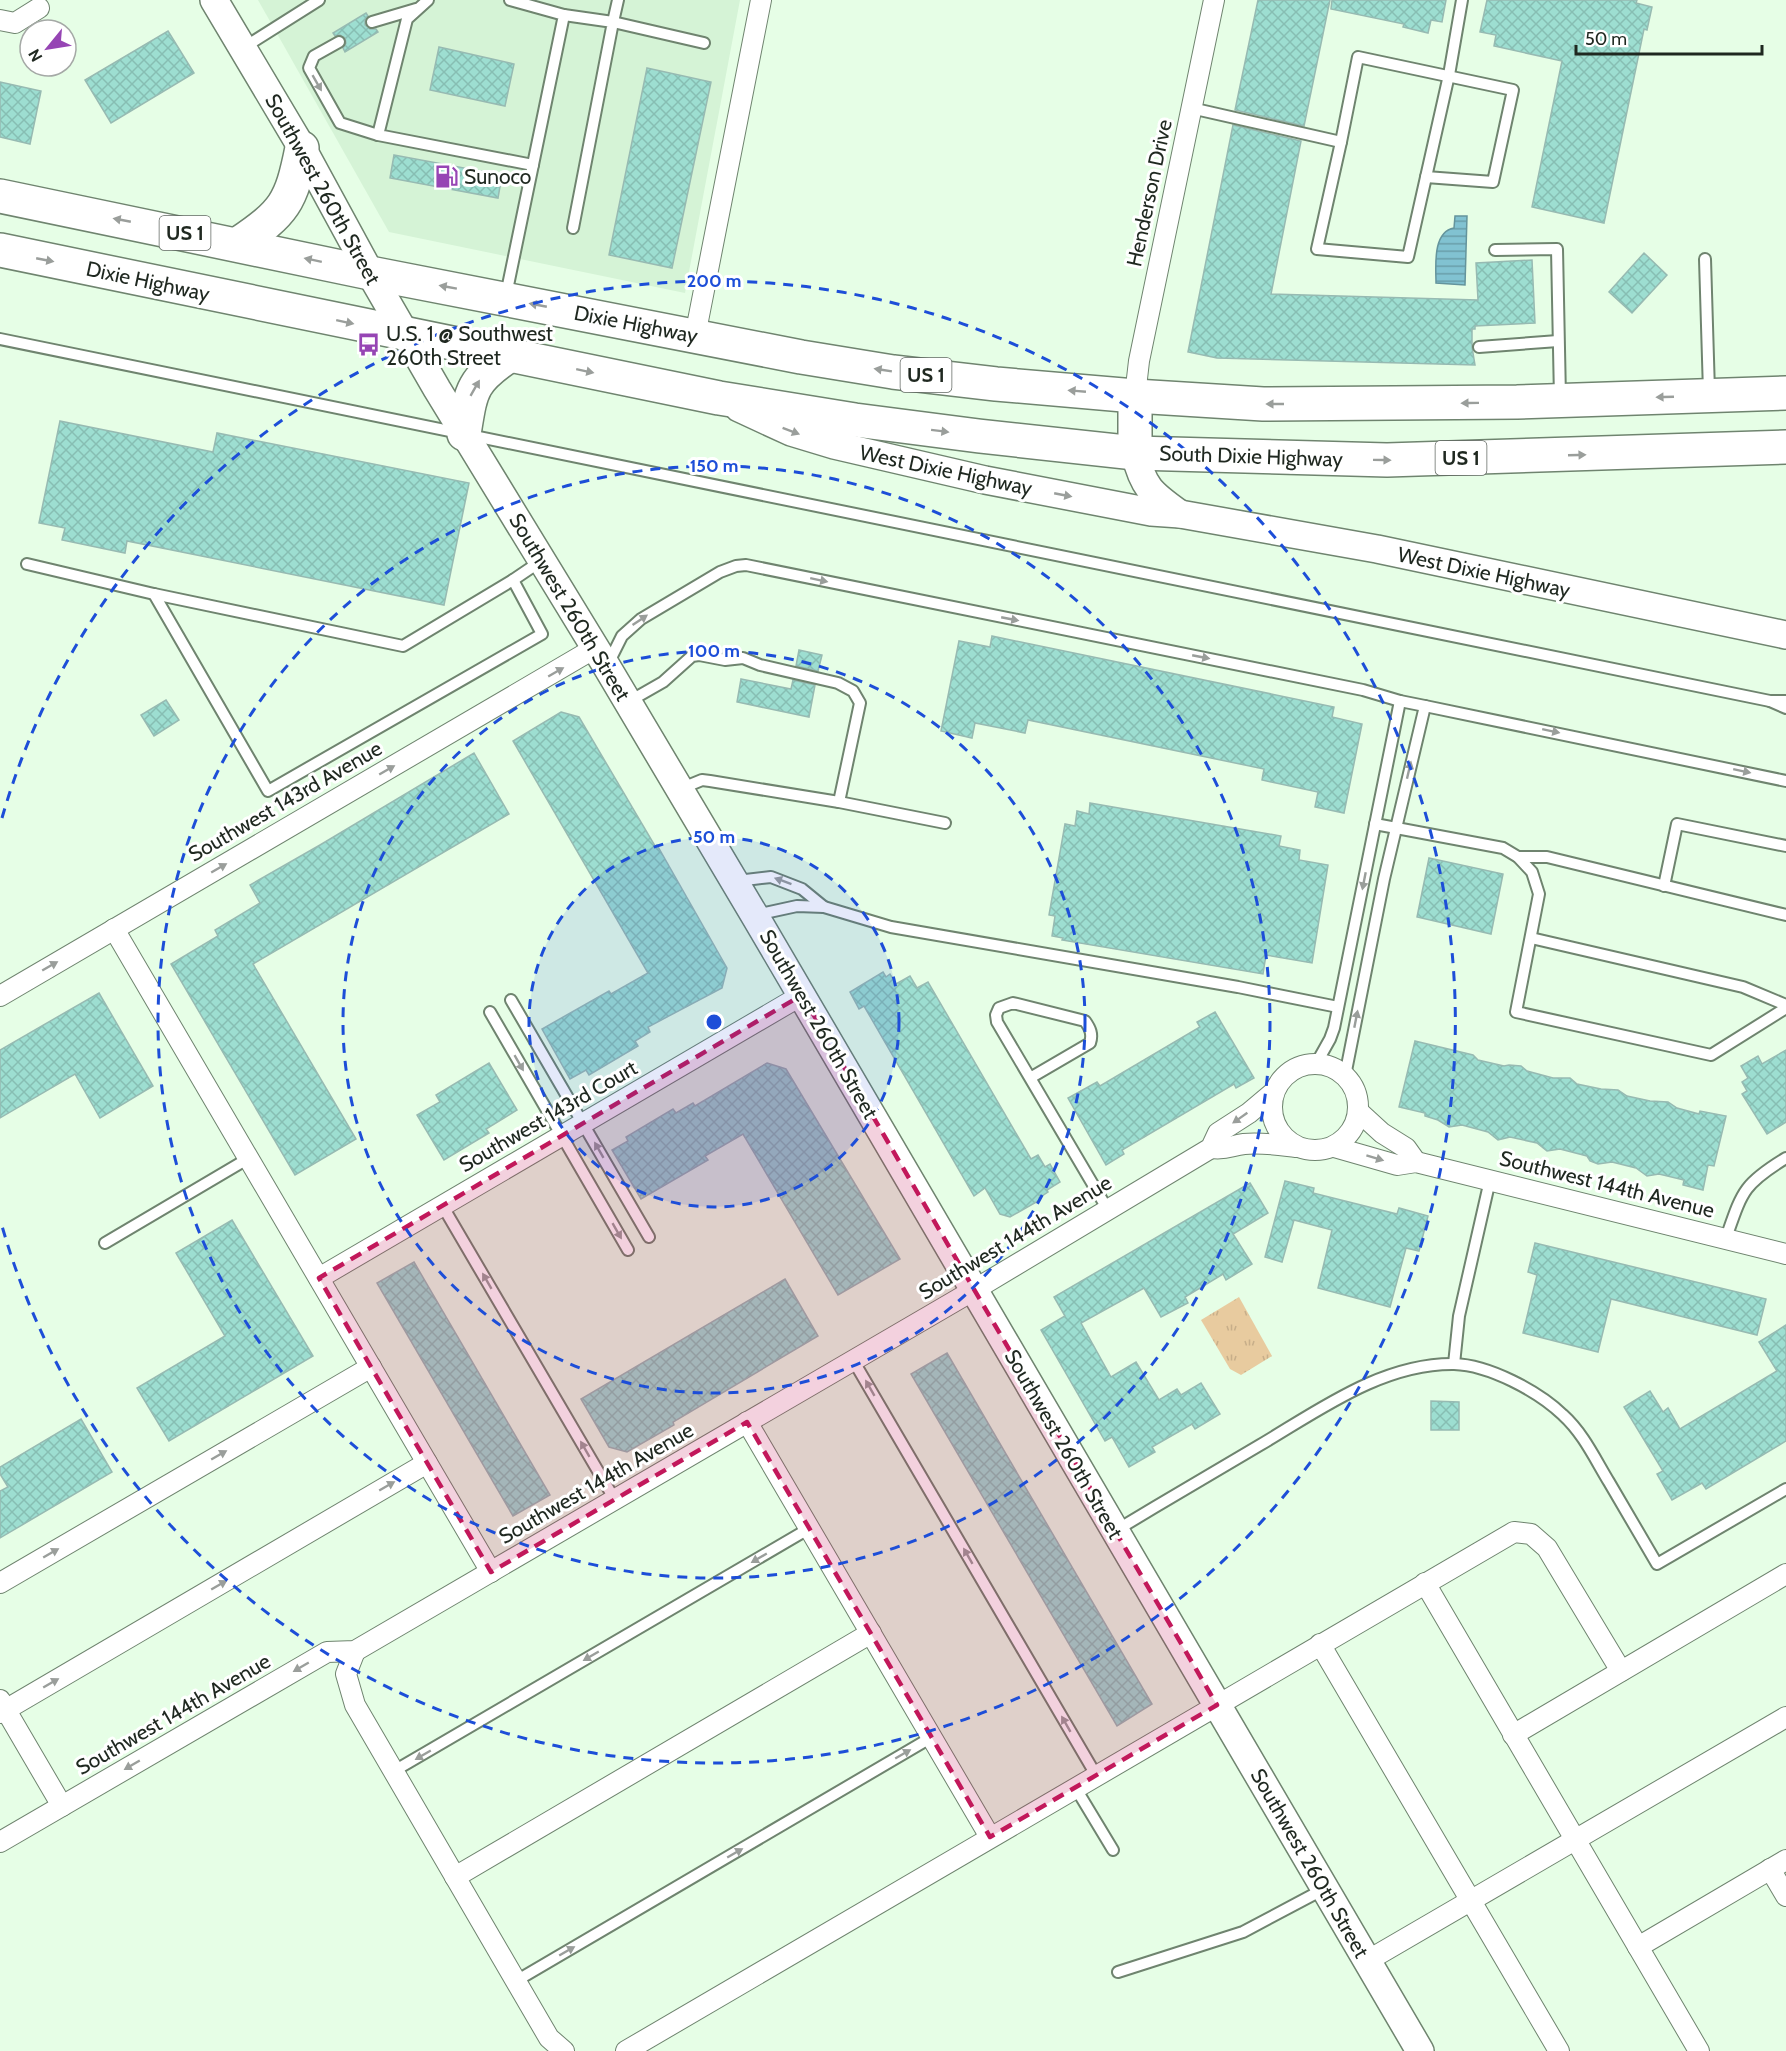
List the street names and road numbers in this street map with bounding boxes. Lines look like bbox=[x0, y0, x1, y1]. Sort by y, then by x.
street label: Southwest 260th Street bbox=[260, 89, 386, 289]
street label: Henderson Drive bbox=[1121, 117, 1177, 269]
road number: US 1 bbox=[160, 216, 210, 250]
street label: Dixie Highway bbox=[84, 256, 212, 306]
street label: Dixie Highway bbox=[572, 300, 700, 348]
road number: US 1 bbox=[900, 358, 952, 392]
street label: West Dixie Highway bbox=[857, 439, 1035, 501]
street label: South Dixie Highway bbox=[1159, 440, 1344, 472]
road number: US 1 bbox=[1436, 441, 1486, 475]
street label: Southwest 260th Street bbox=[504, 509, 636, 705]
street label: West Dixie Highway bbox=[1395, 541, 1573, 603]
street label: Southwest 143rd Avenue bbox=[184, 735, 386, 867]
street label: Southwest 260th Street bbox=[755, 925, 883, 1123]
street label: Southwest 143rd Court bbox=[455, 1055, 641, 1177]
street label: Southwest 144th Avenue bbox=[1497, 1145, 1717, 1223]
street label: Southwest 144th Avenue bbox=[914, 1169, 1116, 1304]
street label: Southwest 260th Street bbox=[1000, 1345, 1128, 1543]
street label: Southwest 144th Avenue bbox=[494, 1417, 698, 1549]
street label: Southwest 144th Avenue bbox=[71, 1648, 275, 1780]
street label: Southwest 260th Street bbox=[1246, 1764, 1374, 1962]

